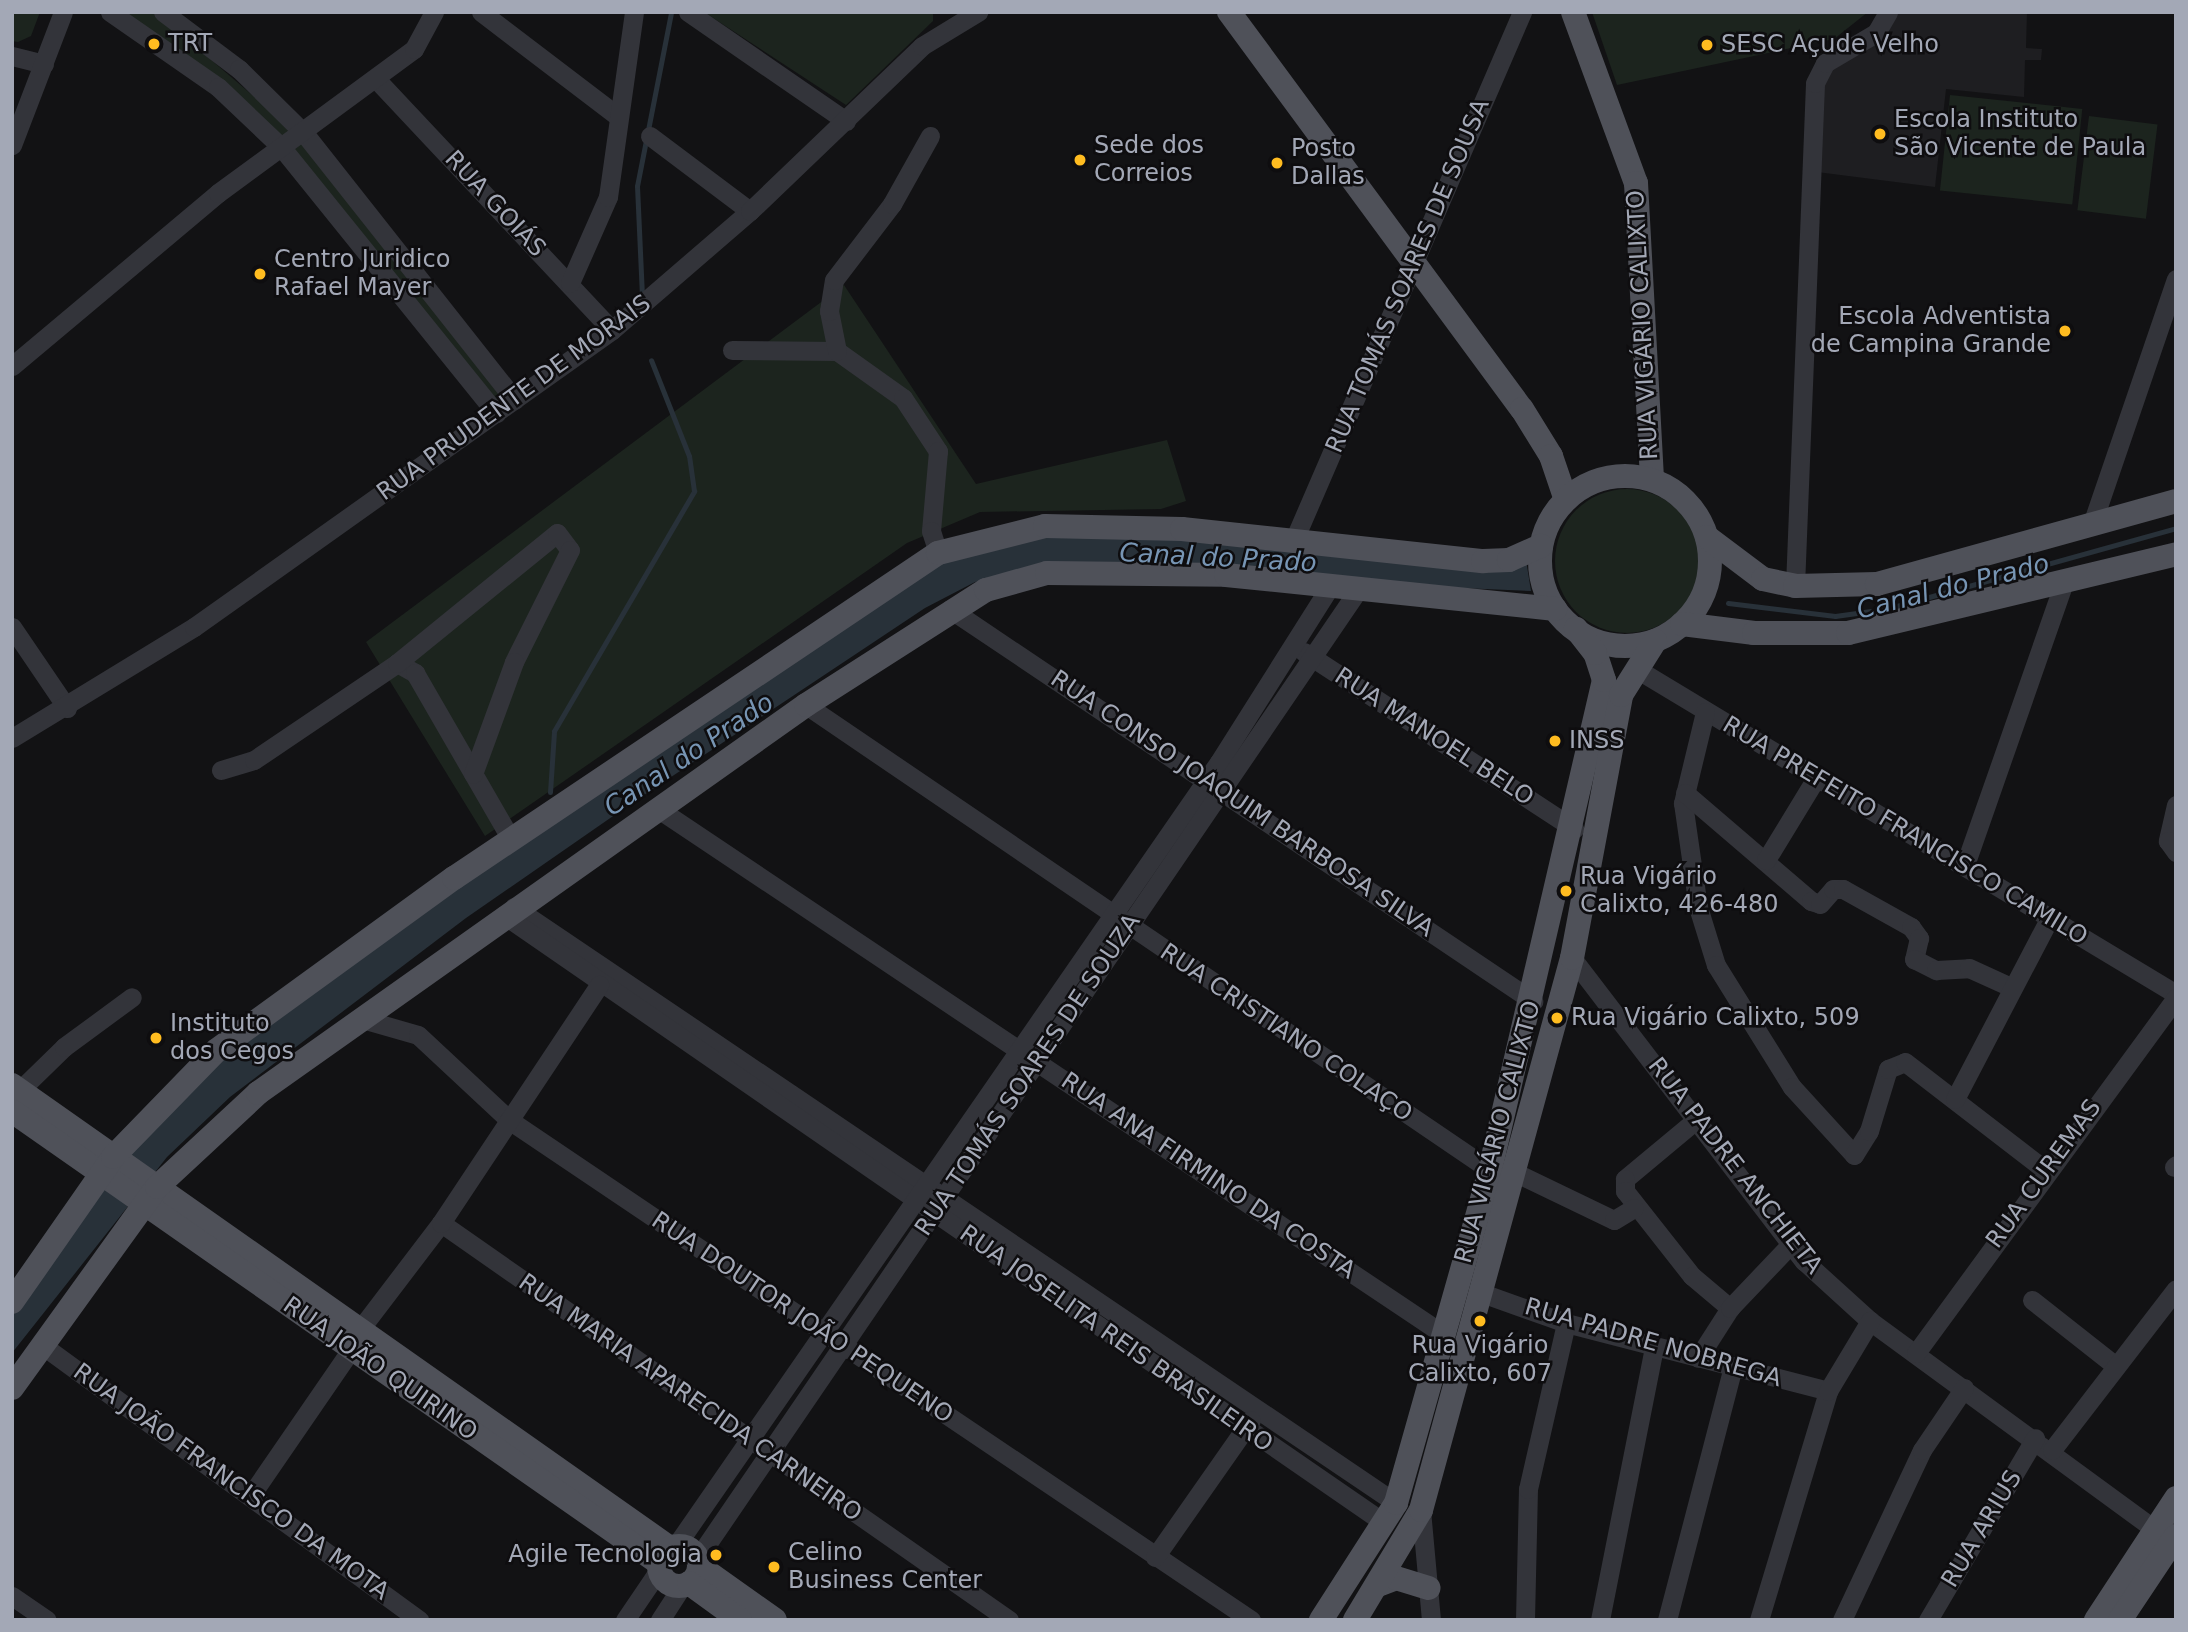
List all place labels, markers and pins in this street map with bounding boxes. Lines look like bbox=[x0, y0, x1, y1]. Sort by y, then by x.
place label: TRT bbox=[168, 30, 212, 58]
place label: SESC Açude Velho bbox=[1721, 31, 1939, 59]
marker: TRT bbox=[146, 36, 162, 52]
marker: SESC Açude Velho bbox=[1699, 37, 1715, 53]
place label: Escola Instituto São Vicente de Paula bbox=[1894, 106, 2146, 162]
marker: Escola Instituto São Vicente de Paula bbox=[1872, 126, 1888, 142]
place label: Sede dos Correios bbox=[1094, 132, 1204, 188]
place label: Posto Dallas bbox=[1291, 135, 1365, 191]
marker: Sede dos Correios bbox=[1072, 152, 1088, 168]
marker: Posto Dallas bbox=[1269, 155, 1285, 171]
place label: Centro Juridico Rafael Mayer bbox=[274, 246, 450, 302]
marker: Centro Juridico Rafael Mayer bbox=[252, 266, 268, 282]
place label: Escola Adventista de Campina Grande bbox=[1811, 303, 2051, 359]
marker: Escola Adventista de Campina Grande bbox=[2057, 323, 2073, 339]
place label: INSS bbox=[1569, 727, 1624, 755]
marker: INSS bbox=[1547, 733, 1563, 749]
place label: Rua Vigário Calixto, 426-480 bbox=[1580, 863, 1779, 919]
marker: Rua Vigário Calixto, 426-480 bbox=[1558, 883, 1574, 899]
place label: Rua Vigário Calixto, 509 bbox=[1571, 1004, 1860, 1032]
place label: Instituto dos Cegos bbox=[170, 1010, 294, 1066]
marker: Rua Vigário Calixto, 509 bbox=[1549, 1010, 1565, 1026]
marker: Instituto dos Cegos bbox=[148, 1030, 164, 1046]
marker: Rua Vigário Calixto, 607 bbox=[1472, 1313, 1488, 1329]
place label: Rua Vigário Calixto, 607 bbox=[1408, 1332, 1552, 1388]
place label: Celino Business Center bbox=[788, 1539, 982, 1595]
place label: Agile Tecnologia bbox=[508, 1541, 702, 1569]
marker: Agile Tecnologia bbox=[708, 1547, 724, 1563]
marker: Celino Business Center bbox=[766, 1559, 782, 1575]

